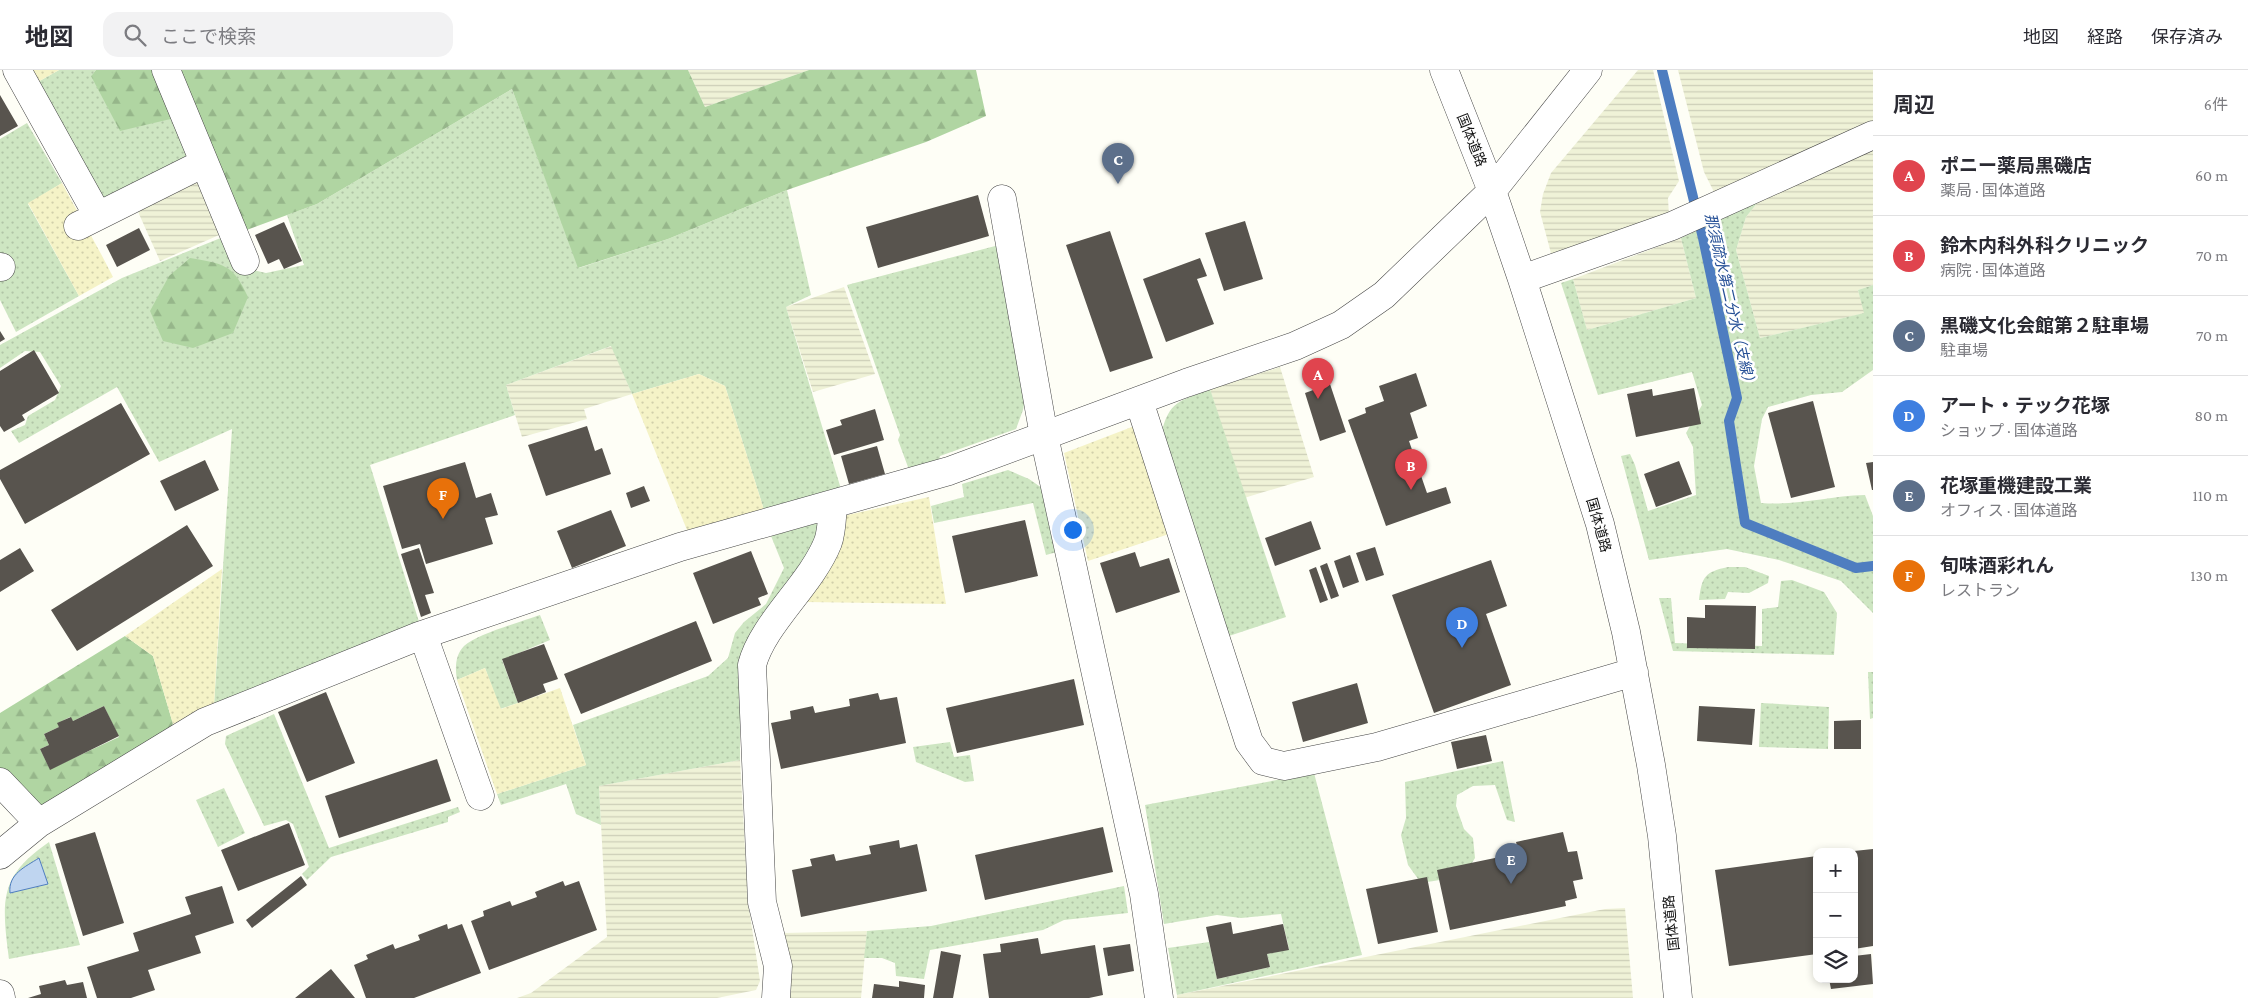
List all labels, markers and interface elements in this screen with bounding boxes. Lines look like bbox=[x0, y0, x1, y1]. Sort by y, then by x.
search box bbox=[103, 12, 453, 57]
icon: search bbox=[121, 21, 149, 49]
text: 地図 bbox=[25, 23, 73, 50]
text: ここで検索 bbox=[161, 26, 256, 47]
text: 地図 bbox=[2023, 27, 2059, 47]
text: 経路 bbox=[2087, 27, 2123, 47]
text: 保存済み bbox=[2151, 27, 2223, 47]
text: 周辺 bbox=[1893, 93, 1935, 117]
text: 6件 bbox=[2204, 96, 2228, 113]
street label: 国体道路 bbox=[1454, 111, 1490, 169]
pin: C bbox=[1102, 143, 1134, 184]
text: ポニー薬局黒磯店 bbox=[1940, 155, 2092, 176]
text: A bbox=[1904, 167, 1914, 184]
text: 60 m bbox=[2195, 167, 2228, 184]
text: 薬局 · 国体道路 bbox=[1940, 182, 2046, 199]
water label: 那須疏水第二分水（支線） bbox=[1702, 211, 1758, 391]
text: 鈴木内科外科クリニック bbox=[1940, 235, 2149, 256]
text: B bbox=[1904, 247, 1914, 264]
text: 70 m bbox=[2196, 247, 2228, 264]
text: 病院 · 国体道路 bbox=[1940, 262, 2046, 279]
text: 黒磯文化会館第２駐車場 bbox=[1940, 315, 2149, 336]
text: C bbox=[1904, 327, 1914, 344]
text: 70 m bbox=[2196, 327, 2228, 344]
text: 駐車場 bbox=[1940, 342, 1988, 359]
pin: A bbox=[1302, 358, 1334, 399]
text: アート・テック花塚 bbox=[1940, 395, 2110, 416]
text: D bbox=[1903, 407, 1915, 424]
text: 80 m bbox=[2194, 407, 2228, 424]
text: ショップ · 国体道路 bbox=[1940, 422, 2078, 439]
pin: B bbox=[1395, 449, 1427, 490]
text: 花塚重機建設工業 bbox=[1940, 475, 2092, 496]
pin: F bbox=[427, 478, 459, 519]
text: E bbox=[1904, 487, 1914, 504]
text: 110 m bbox=[2192, 487, 2228, 504]
street label: 国体道路 bbox=[1584, 496, 1614, 554]
text: オフィス · 国体道路 bbox=[1940, 502, 2078, 519]
your location bbox=[1060, 517, 1086, 543]
text: 旬味酒彩れん bbox=[1940, 555, 2054, 576]
text: F bbox=[1905, 567, 1913, 584]
text: 130 m bbox=[2190, 567, 2228, 584]
text: レストラン bbox=[1940, 582, 2020, 599]
pin: D bbox=[1446, 607, 1478, 648]
pin: E bbox=[1495, 843, 1527, 884]
map controls bbox=[1813, 848, 1858, 983]
button: + bbox=[1813, 848, 1858, 893]
button: − bbox=[1813, 893, 1858, 938]
street label: 国体道路 bbox=[1660, 894, 1682, 952]
button: layers bbox=[1813, 938, 1858, 983]

